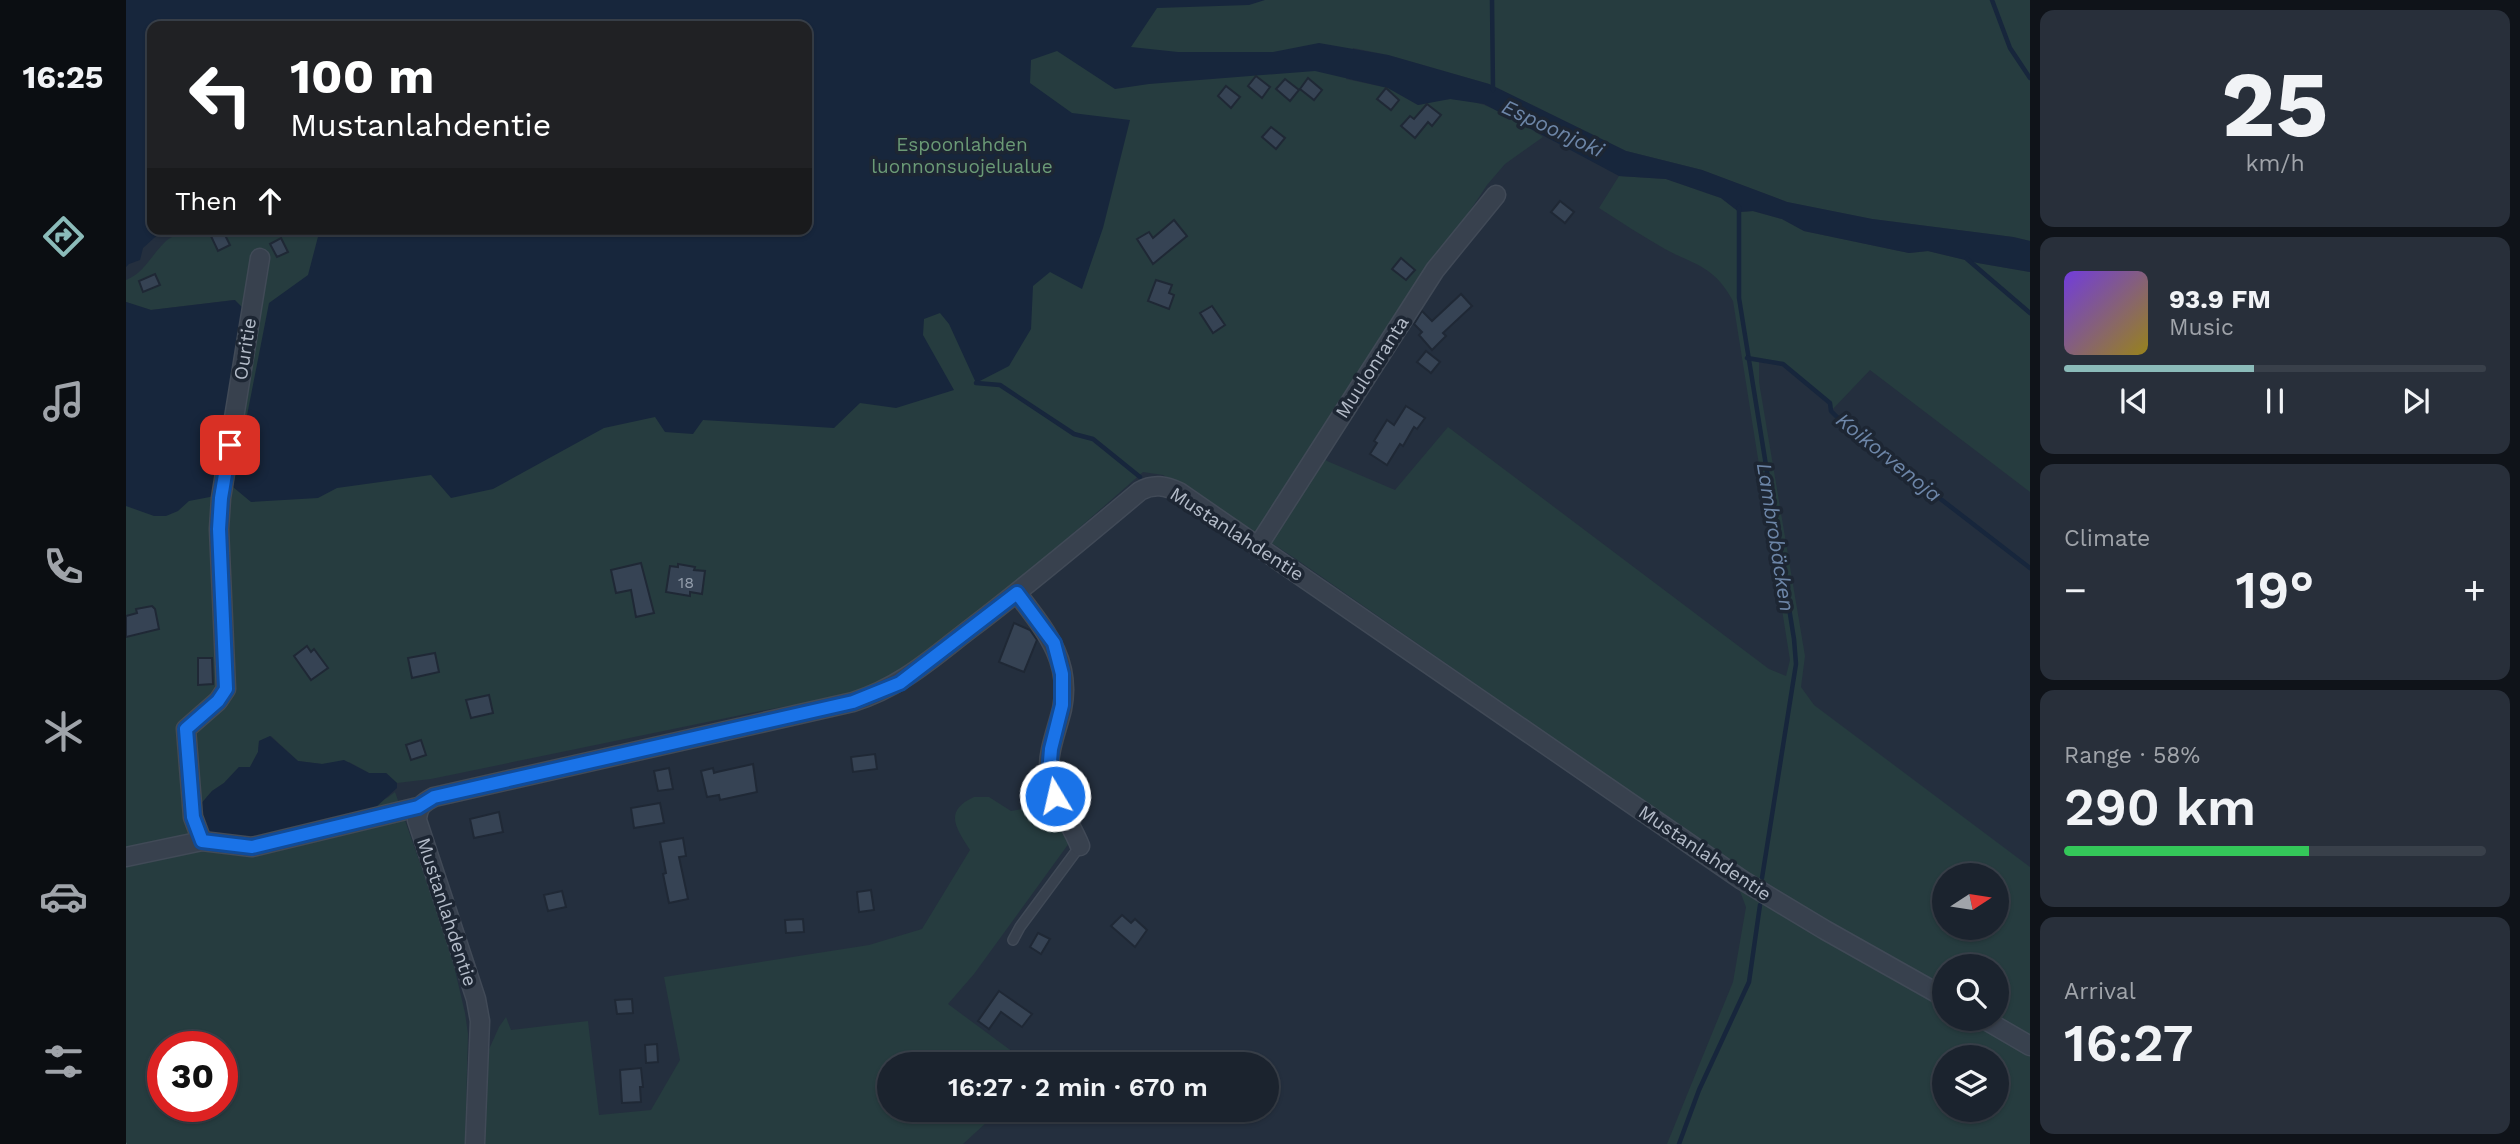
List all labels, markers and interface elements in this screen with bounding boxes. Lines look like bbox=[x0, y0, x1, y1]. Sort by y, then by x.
text: 100 m bbox=[290, 47, 434, 105]
icon: left bbox=[175, 49, 266, 140]
text: 25 bbox=[2221, 51, 2329, 158]
text: 16:25 bbox=[23, 58, 103, 96]
water label: Espoonjoki bbox=[1498, 94, 1608, 163]
text: Mustanlahdentie bbox=[290, 106, 551, 144]
park label: Espoonlahden luonnonsuojelualue bbox=[871, 133, 1053, 178]
text: km/h bbox=[2245, 150, 2305, 177]
icon: ahead bbox=[251, 182, 289, 220]
text: Then bbox=[175, 186, 237, 216]
icon: directions bbox=[39, 212, 88, 261]
text: 93.9 FM bbox=[2169, 284, 2271, 314]
street label: Muulonranta bbox=[1330, 311, 1414, 422]
text: Music bbox=[2169, 314, 2234, 341]
street label: Ouritie bbox=[229, 316, 261, 382]
icon: music bbox=[39, 377, 88, 426]
icon: previous bbox=[2115, 382, 2153, 420]
icon: pause bbox=[2256, 382, 2294, 420]
icon: next bbox=[2397, 382, 2435, 420]
water label: Koikorvenoja bbox=[1831, 407, 1947, 507]
pin bbox=[200, 415, 260, 475]
icon: arrive bbox=[211, 426, 249, 464]
water label: Lambrobäcken bbox=[1752, 461, 1800, 613]
street label: Mustanlahdentie bbox=[1166, 482, 1308, 586]
text: Climate bbox=[2064, 525, 2150, 552]
icon: phone bbox=[39, 542, 88, 591]
text: 19° bbox=[2236, 560, 2314, 621]
text: − bbox=[2064, 568, 2087, 612]
text: + bbox=[2463, 568, 2486, 612]
house number: 18 bbox=[678, 573, 694, 592]
icon: climate bbox=[39, 707, 88, 756]
text: Range · 58% bbox=[2064, 742, 2200, 769]
position arrow bbox=[1018, 759, 1092, 833]
text: 290 km bbox=[2064, 777, 2256, 838]
street label: Mustanlahdentie bbox=[1634, 800, 1776, 906]
street label: Mustanlahdentie bbox=[412, 835, 482, 989]
north arrow bbox=[1932, 863, 2009, 940]
map controls bbox=[1932, 863, 2009, 1122]
icon: car bbox=[39, 872, 88, 921]
button: search bbox=[1932, 954, 2009, 1031]
text: Arrival bbox=[2064, 978, 2136, 1005]
text: 16:27 bbox=[2064, 1013, 2194, 1074]
speed limit sign: 30 bbox=[147, 1031, 238, 1122]
icon: filters bbox=[39, 1037, 88, 1086]
button: layers bbox=[1932, 1045, 2009, 1122]
text: 16:27 · 2 min · 670 m bbox=[948, 1072, 1208, 1102]

